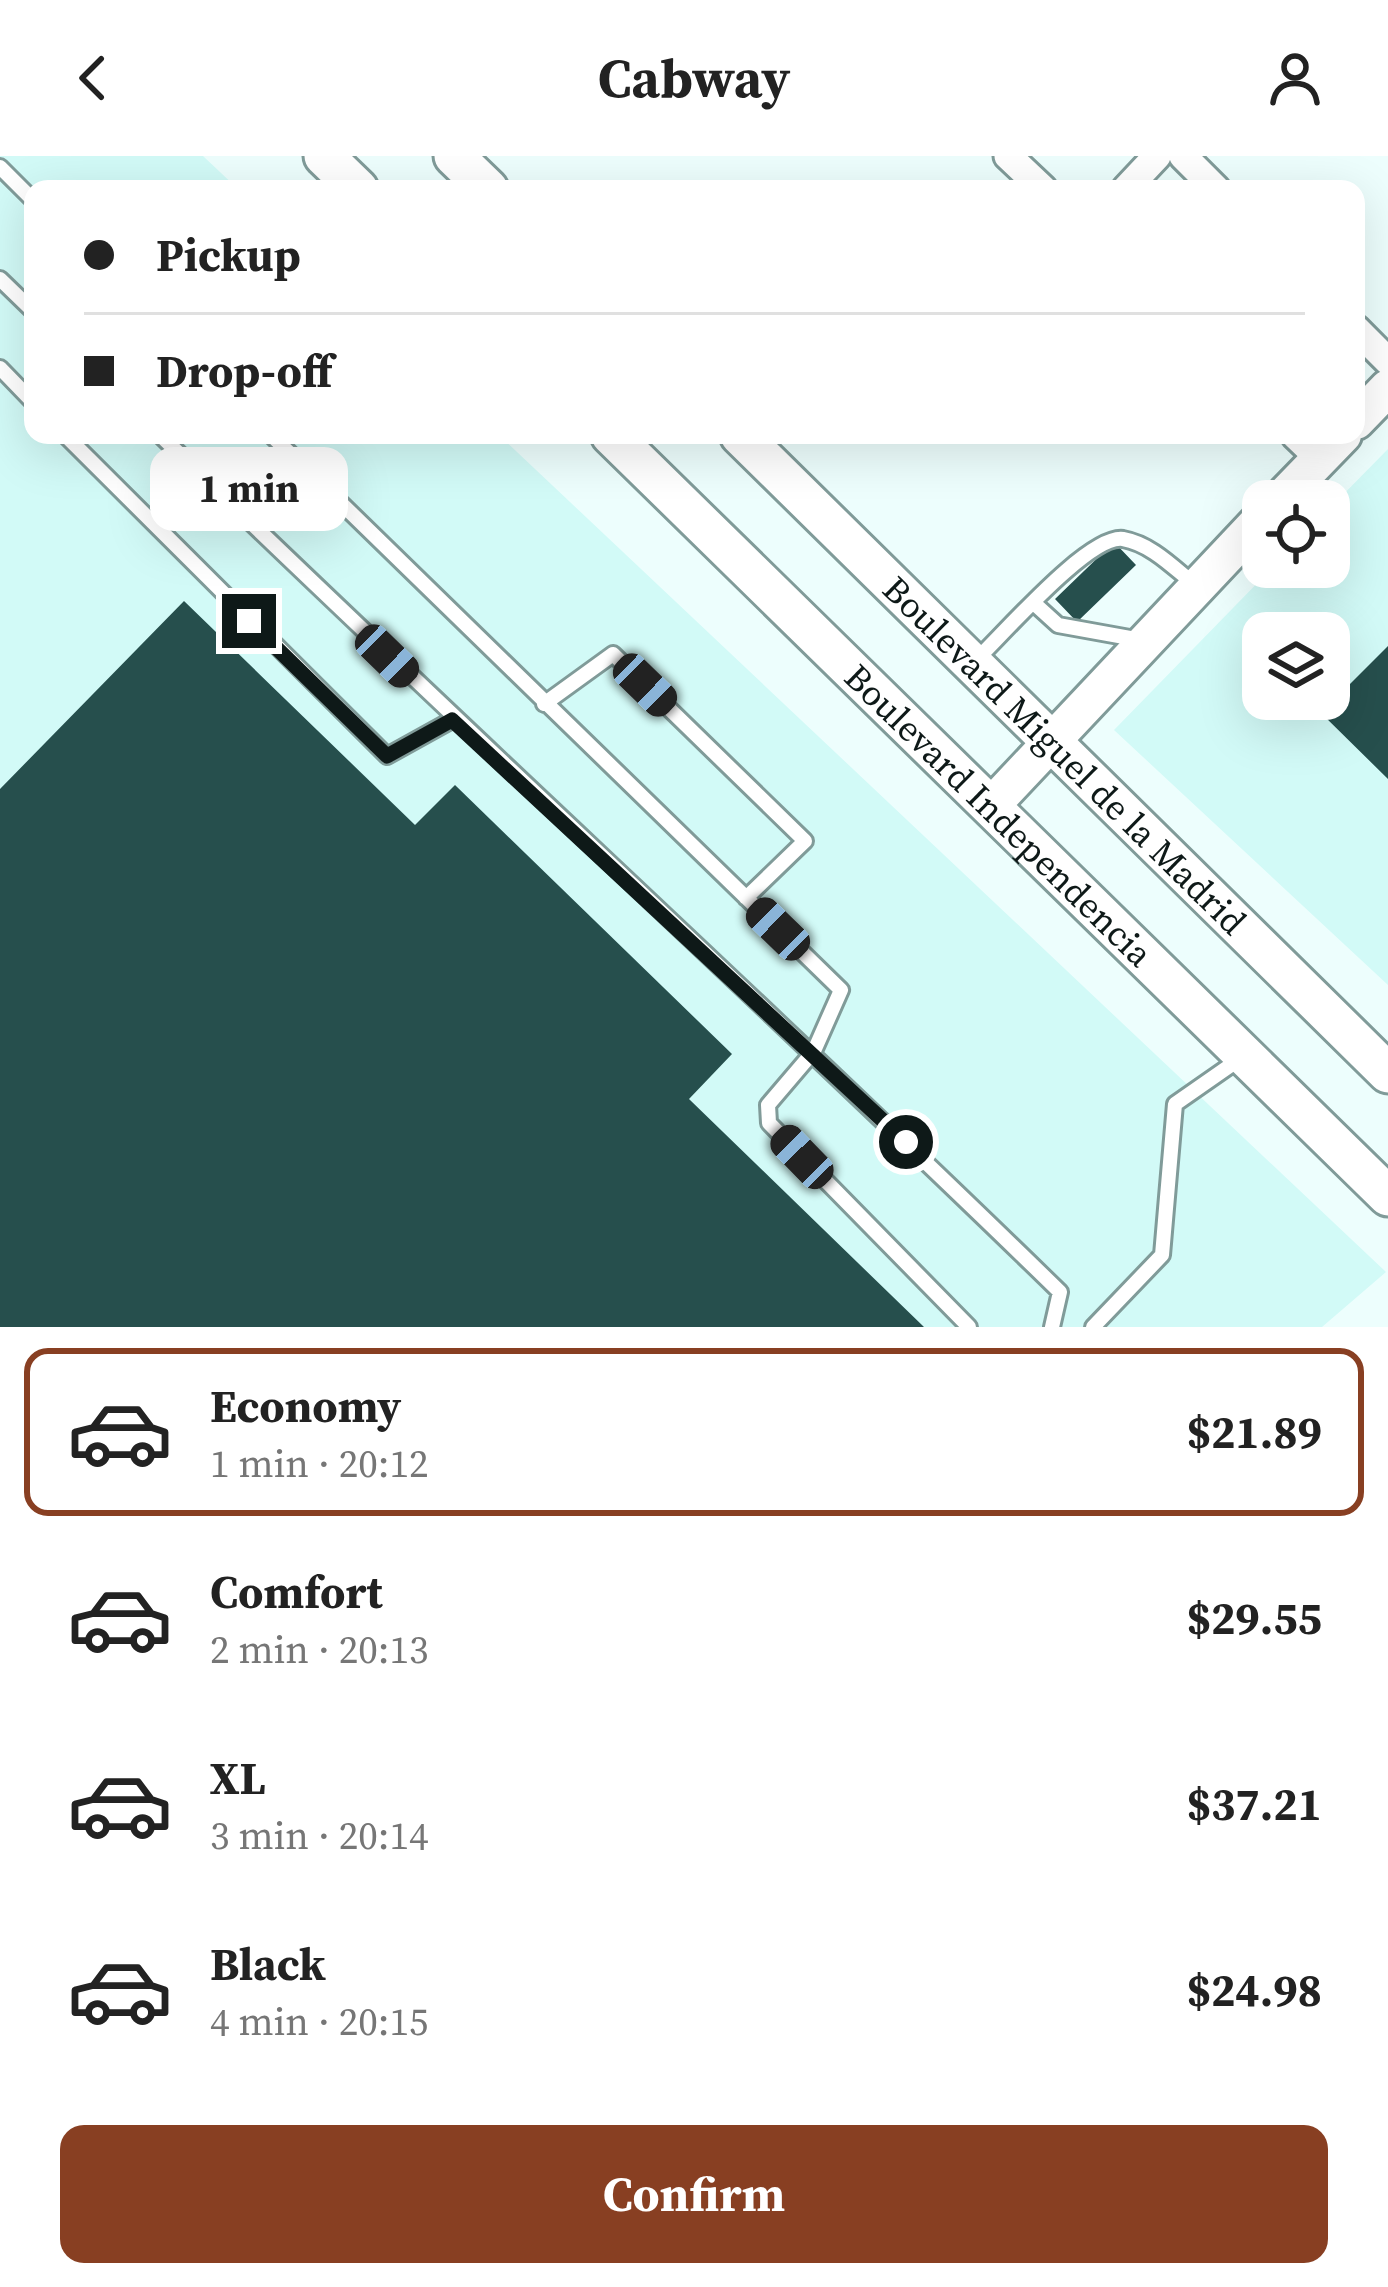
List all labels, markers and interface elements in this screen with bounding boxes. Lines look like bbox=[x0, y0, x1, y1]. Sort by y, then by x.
text: Cabway bbox=[598, 41, 790, 115]
icon: back bbox=[60, 45, 126, 111]
icon: person bbox=[1262, 45, 1328, 111]
text: Pickup bbox=[156, 224, 301, 286]
text: Drop-off bbox=[156, 340, 332, 402]
callout: 1 min bbox=[150, 447, 348, 531]
text: 1 min bbox=[198, 462, 300, 515]
map controls bbox=[1242, 480, 1350, 720]
button: locate bbox=[1242, 480, 1350, 588]
street label: Boulevard Miguel de la Madrid bbox=[872, 565, 1257, 945]
route end bbox=[222, 594, 276, 648]
button: layers bbox=[1242, 612, 1350, 720]
car bbox=[349, 618, 425, 694]
car bbox=[607, 647, 683, 723]
street label: Boulevard Independencia bbox=[834, 653, 1164, 978]
car bbox=[740, 891, 816, 967]
route start bbox=[879, 1115, 933, 1169]
car bbox=[764, 1119, 840, 1195]
text: Economy bbox=[210, 1375, 401, 1437]
icon: car bbox=[66, 1378, 174, 1486]
text: $21.89 bbox=[1187, 1401, 1322, 1463]
text: 1 min · 20:12 bbox=[210, 1437, 429, 1490]
text: Comfort bbox=[210, 1561, 383, 1623]
icon: car bbox=[66, 1564, 174, 1672]
text: $29.55 bbox=[1187, 1587, 1322, 1649]
text: 2 min · 20:13 bbox=[210, 1623, 429, 1676]
text: XL bbox=[210, 1747, 266, 1809]
icon: car bbox=[66, 1750, 174, 1858]
text: $37.21 bbox=[1187, 1773, 1322, 1835]
text: 3 min · 20:14 bbox=[210, 1809, 429, 1862]
text: Black bbox=[210, 1933, 326, 1995]
icon: car bbox=[66, 1936, 174, 2044]
text: $24.98 bbox=[1187, 1959, 1322, 2021]
text: 4 min · 20:15 bbox=[210, 1995, 429, 2048]
button: Confirm bbox=[60, 2125, 1328, 2263]

